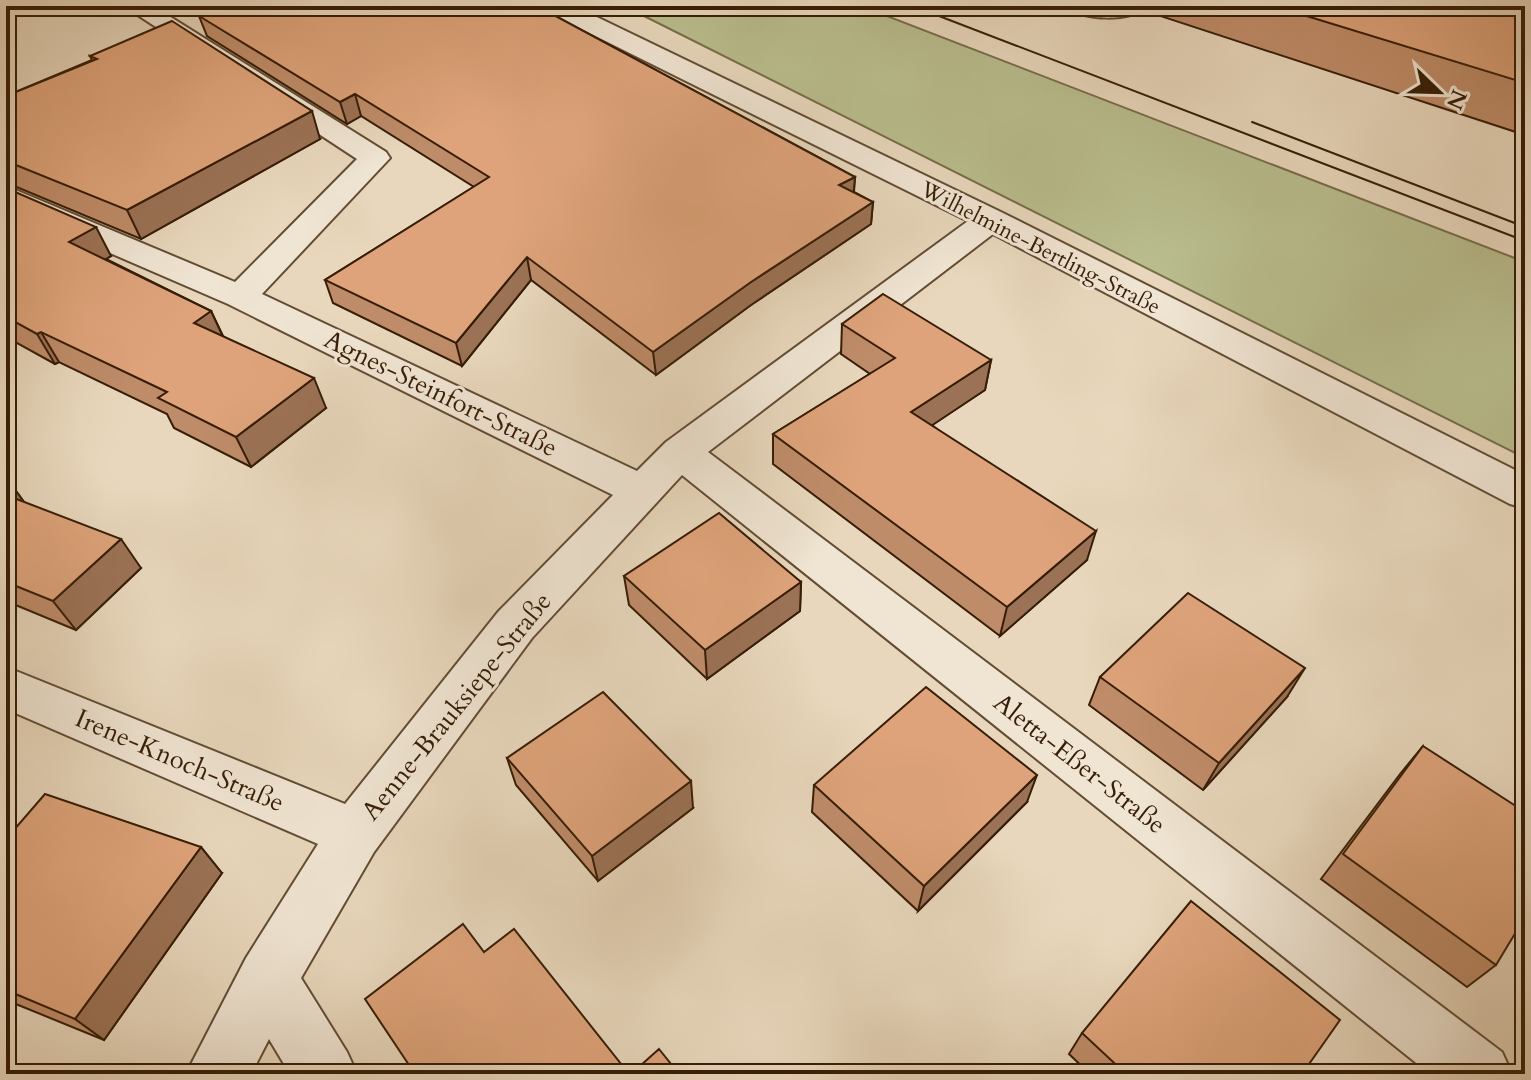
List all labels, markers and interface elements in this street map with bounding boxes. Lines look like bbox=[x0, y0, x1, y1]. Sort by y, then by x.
north arrow bbox=[1399, 52, 1479, 132]
text: N bbox=[1439, 85, 1474, 114]
street label: Wilhelmine-Bertling-Straße bbox=[914, 174, 1166, 322]
street label: Agnes-Steinfort-Straße bbox=[318, 322, 563, 465]
street label: Aenne-Brauksiepe-Straße bbox=[353, 585, 559, 828]
street label: Aletta-Eßer-Straße bbox=[986, 685, 1173, 842]
street label: Irene-Knoch-Straße bbox=[70, 701, 290, 820]

